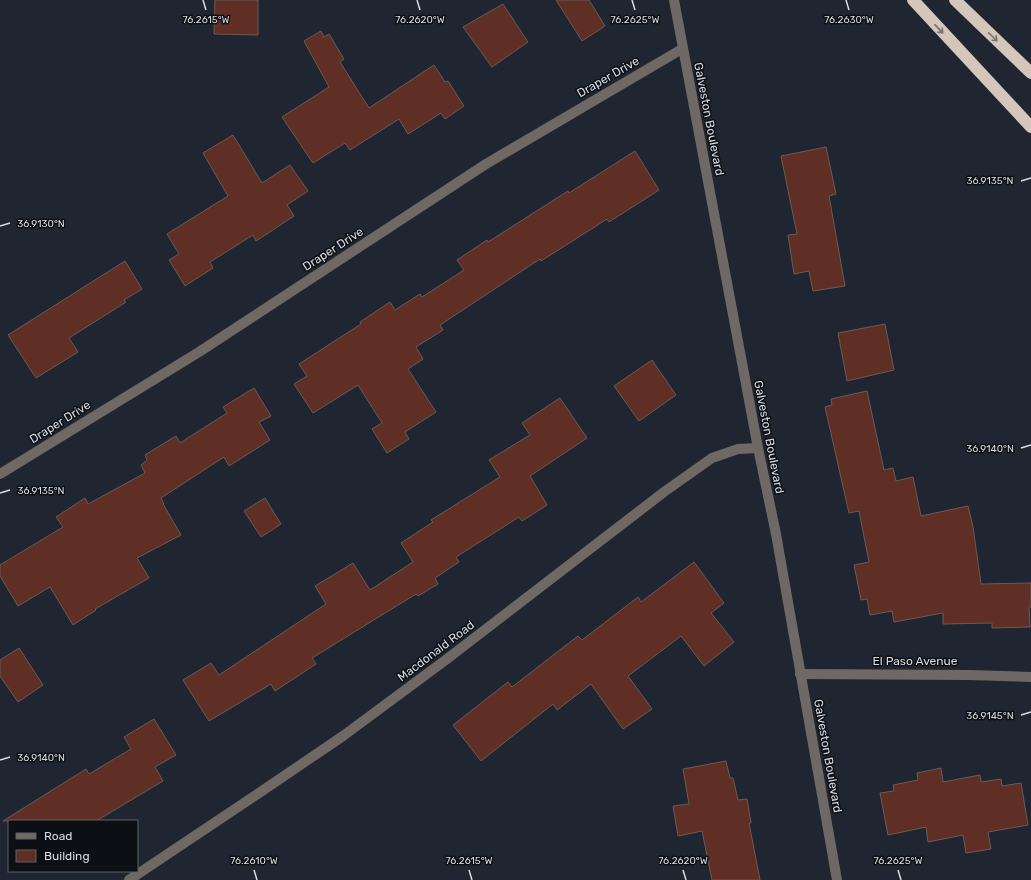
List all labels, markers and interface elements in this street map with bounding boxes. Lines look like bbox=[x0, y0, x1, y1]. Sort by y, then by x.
text: 76.2615°W bbox=[182, 14, 230, 26]
text: 76.2620°W bbox=[395, 14, 445, 26]
text: 76.2625°W bbox=[611, 14, 659, 26]
text: 76.2630°W bbox=[824, 14, 874, 26]
one-way arrow bbox=[934, 23, 943, 33]
one-way arrow bbox=[988, 32, 998, 42]
street label: Draper Drive bbox=[574, 53, 642, 100]
street label: Galveston Boulevard bbox=[691, 61, 727, 177]
text: 36.9135°N bbox=[966, 175, 1014, 187]
text: 36.9130°N bbox=[17, 218, 65, 230]
street label: Draper Drive bbox=[300, 224, 366, 274]
street label: Galveston Boulevard bbox=[751, 379, 787, 495]
street label: Draper Drive bbox=[27, 398, 93, 446]
text: 36.9140°N bbox=[966, 443, 1014, 455]
text: 36.9135°N bbox=[17, 485, 65, 497]
street label: Macdonald Road bbox=[395, 618, 477, 684]
street label: El Paso Avenue bbox=[873, 654, 958, 668]
street label: Galveston Boulevard bbox=[811, 698, 845, 814]
text: 36.9145°N bbox=[966, 710, 1014, 722]
text: 36.9140°N bbox=[17, 752, 65, 764]
legend bbox=[8, 820, 138, 872]
text: Road bbox=[44, 829, 72, 843]
text: Building bbox=[44, 849, 90, 863]
text: 76.2610°W bbox=[230, 855, 278, 867]
text: 76.2615°W bbox=[445, 855, 493, 867]
text: 76.2620°W bbox=[658, 855, 708, 867]
text: 76.2625°W bbox=[874, 855, 922, 867]

